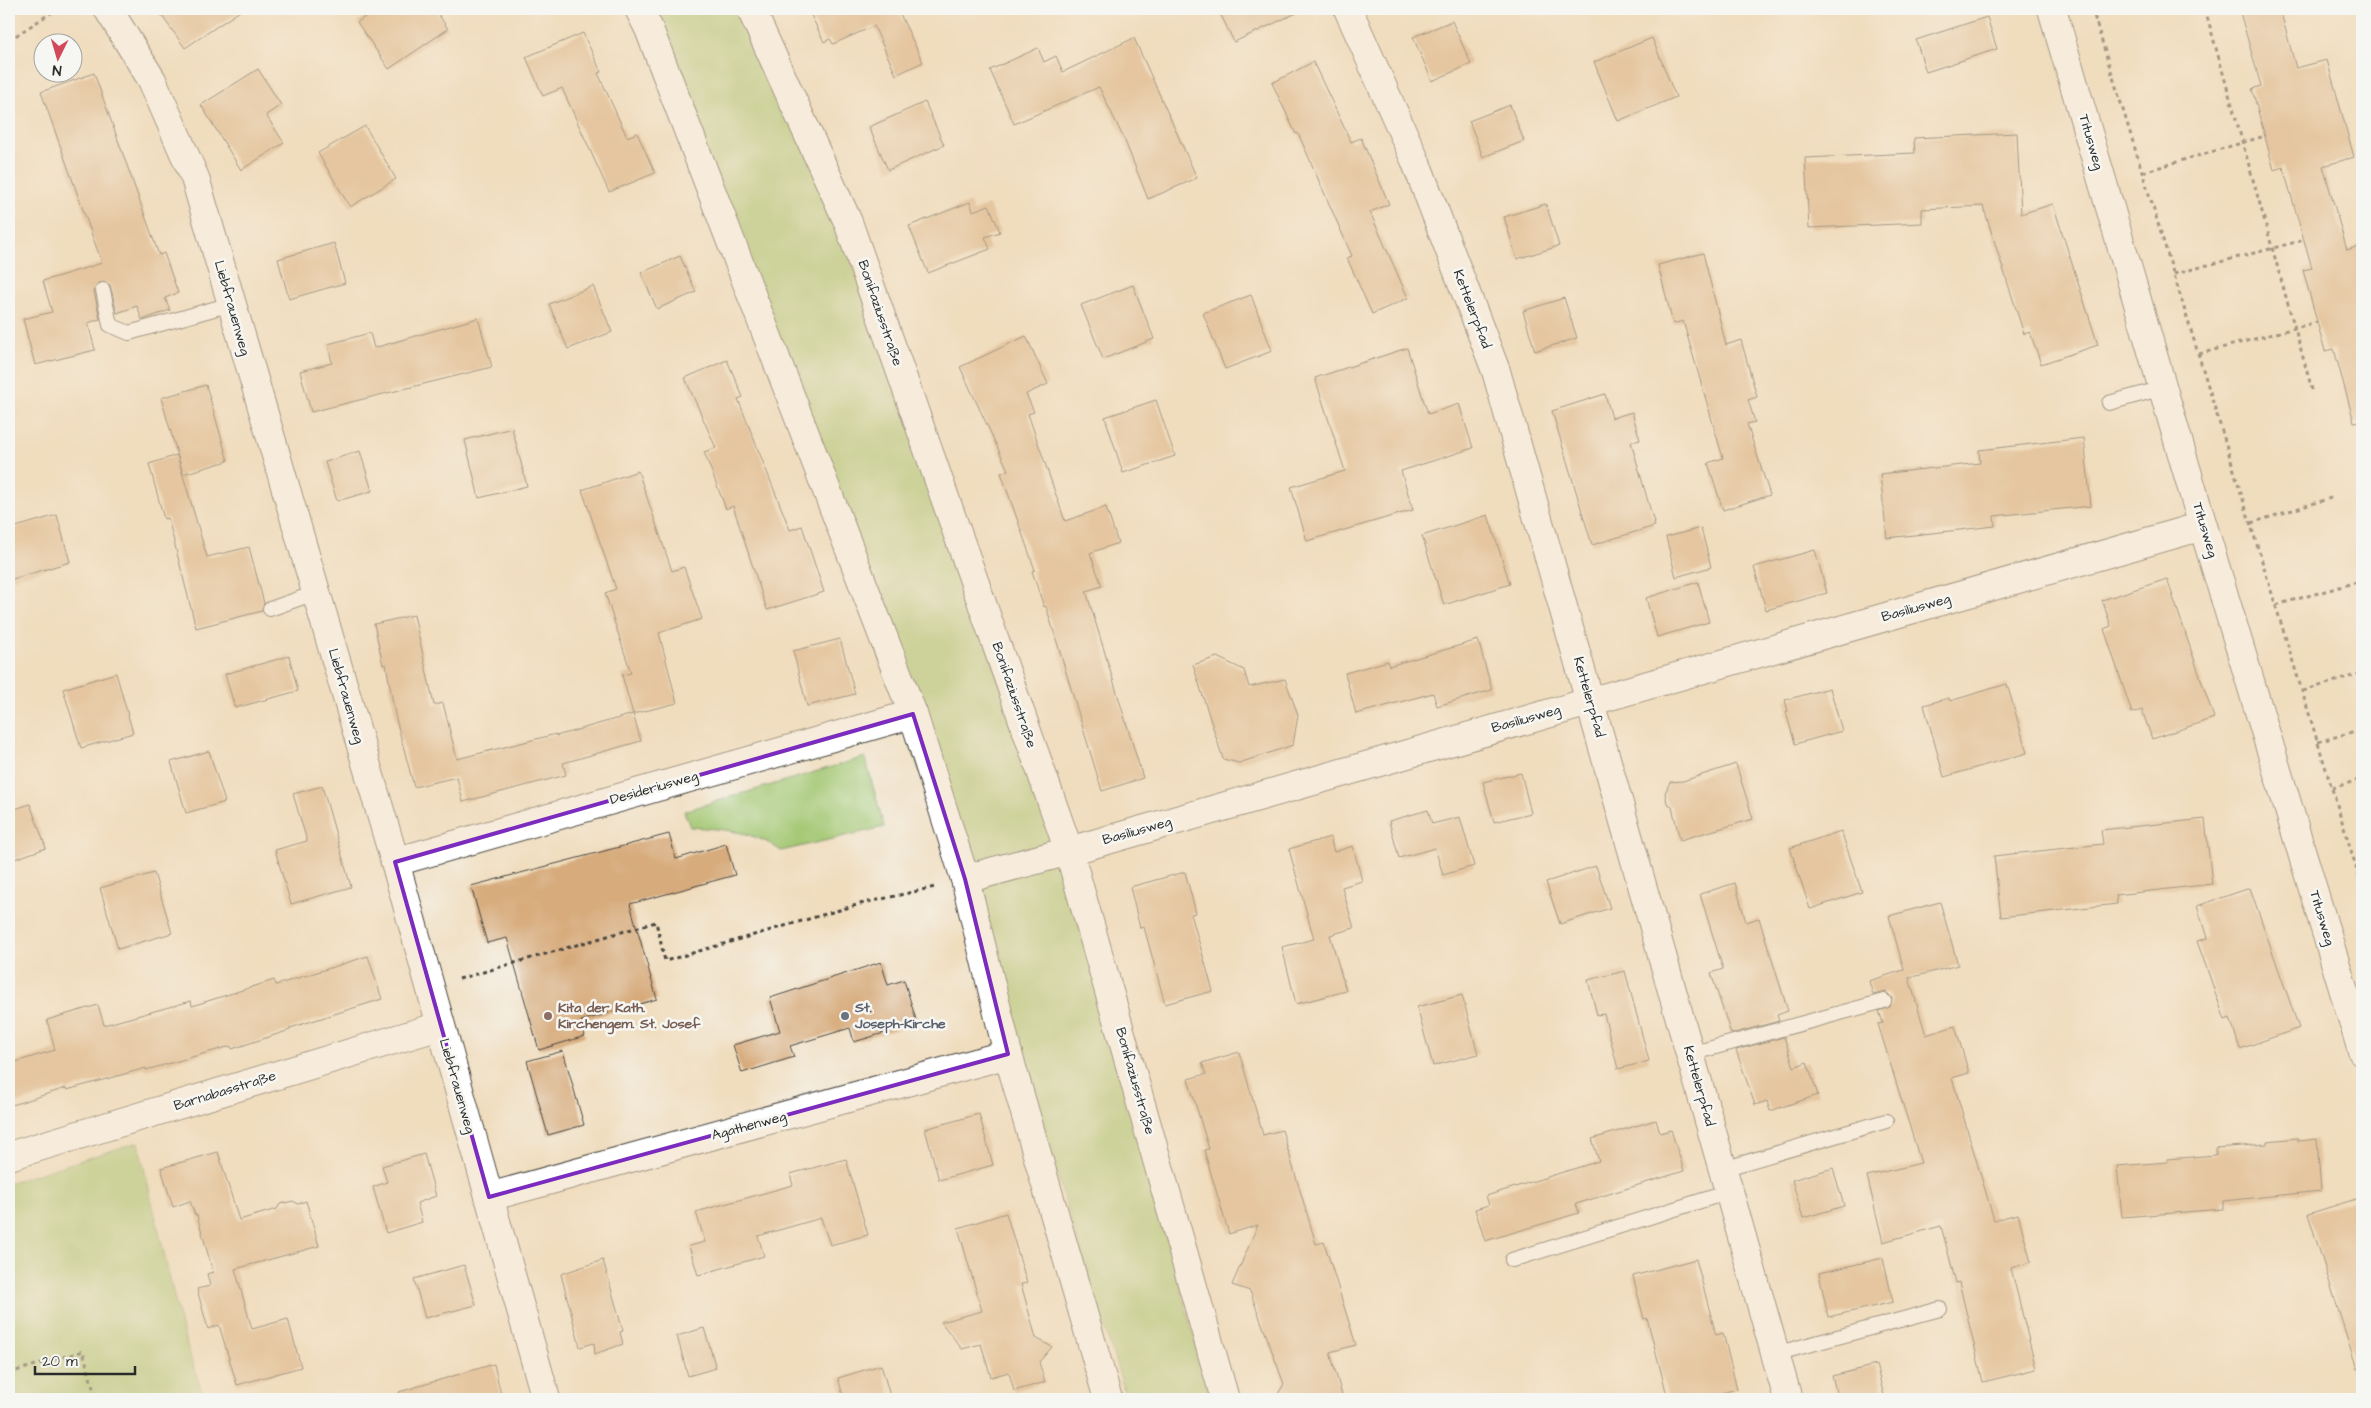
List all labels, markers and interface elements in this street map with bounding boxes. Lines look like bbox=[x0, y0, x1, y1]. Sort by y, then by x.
north arrow bbox=[32, 32, 82, 82]
text: N bbox=[51, 60, 62, 80]
street label: Titusweg bbox=[2074, 112, 2108, 172]
street label: Bonifaziusstraße bbox=[853, 257, 908, 369]
street label: Liebfrauenweg bbox=[209, 258, 255, 358]
street label: Kettelerpfad bbox=[1448, 267, 1496, 351]
street label: Titusweg bbox=[2187, 500, 2223, 560]
street label: Basiliusweg bbox=[1879, 589, 1953, 627]
street label: Bonifaziusstraße bbox=[987, 639, 1042, 751]
street label: Liebfrauenweg bbox=[323, 646, 369, 746]
street label: Kettelerpfad bbox=[1568, 654, 1610, 740]
street label: Basiliusweg bbox=[1489, 700, 1563, 738]
street label: Desideriusweg bbox=[608, 766, 700, 810]
street label: Basiliusweg bbox=[1100, 812, 1174, 850]
street label: Titusweg bbox=[2304, 888, 2340, 948]
place label: Kita der Kath. Kirchengem. St. Josef bbox=[558, 998, 701, 1035]
place label: St. Joseph-Kirche bbox=[854, 998, 946, 1034]
marker: Kita der Kath. Kirchengem. St. Josef bbox=[542, 1010, 554, 1022]
marker: St. Joseph-Kirche bbox=[839, 1010, 851, 1022]
street label: Bonifaziusstraße bbox=[1110, 1025, 1160, 1137]
street label: Liebfrauenweg bbox=[434, 1036, 480, 1136]
street label: Kettelerpfad bbox=[1678, 1043, 1720, 1129]
street label: Barnabasstraße bbox=[171, 1066, 279, 1116]
street label: Agathenweg bbox=[709, 1106, 789, 1146]
scale bar bbox=[35, 1343, 135, 1375]
text: 20 m bbox=[42, 1351, 78, 1372]

